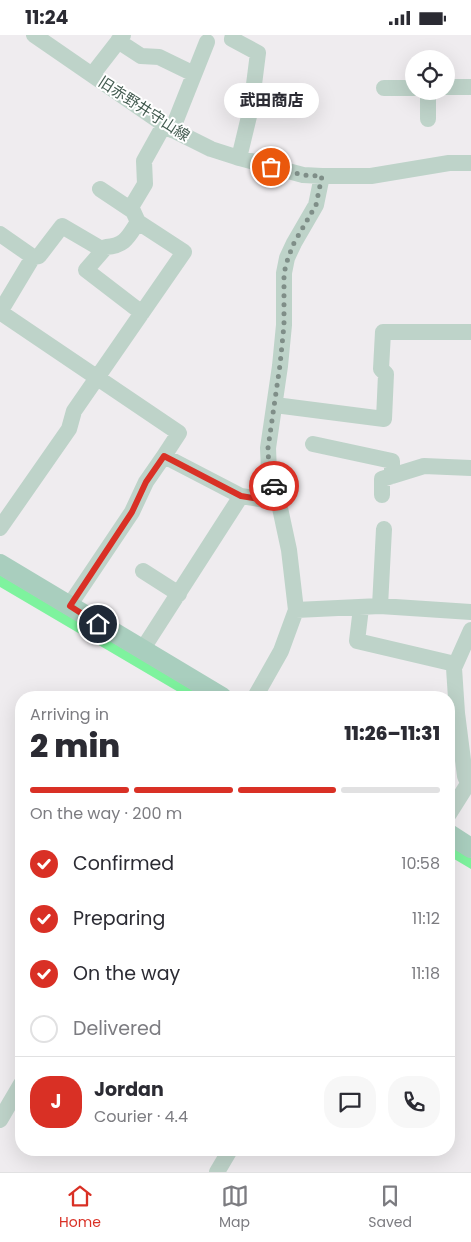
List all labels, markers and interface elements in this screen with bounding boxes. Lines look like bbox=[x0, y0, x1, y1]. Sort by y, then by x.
text: 11:24 bbox=[25, 4, 68, 31]
map controls bbox=[405, 50, 455, 100]
button: locate bbox=[405, 50, 455, 100]
street label: 旧赤野井守山線 bbox=[95, 71, 194, 146]
callout: 武田商店 bbox=[224, 82, 318, 117]
text: 武田商店 bbox=[239, 89, 304, 112]
pin bbox=[250, 146, 292, 188]
icon: bag bbox=[257, 153, 285, 181]
courier bbox=[249, 461, 299, 511]
icon: car bbox=[260, 472, 288, 500]
pin bbox=[77, 603, 119, 645]
icon: home bbox=[84, 610, 112, 638]
text: Arriving in bbox=[30, 703, 109, 726]
text: 11:26–11:31 bbox=[344, 720, 440, 747]
text: 2 min bbox=[30, 723, 120, 768]
text: On the way · 200 m bbox=[30, 802, 182, 825]
icon: check bbox=[30, 850, 58, 878]
text: Confirmed bbox=[73, 850, 174, 877]
text: 10:58 bbox=[401, 852, 440, 875]
icon: check bbox=[30, 905, 58, 933]
text: Preparing bbox=[73, 905, 165, 932]
text: 11:12 bbox=[412, 907, 440, 930]
icon: check bbox=[30, 960, 58, 988]
text: On the way bbox=[73, 960, 180, 987]
text: 11:18 bbox=[411, 962, 440, 985]
text: Delivered bbox=[73, 1015, 162, 1042]
text: Jordan bbox=[94, 1076, 164, 1103]
button: chat bbox=[324, 1076, 376, 1128]
button: phone bbox=[388, 1076, 440, 1128]
text: J bbox=[51, 1088, 61, 1115]
text: Courier · 4.4 bbox=[94, 1105, 188, 1128]
tab: Home bbox=[59, 1182, 101, 1233]
tab: Map bbox=[219, 1182, 250, 1233]
tab: Saved bbox=[368, 1182, 412, 1233]

